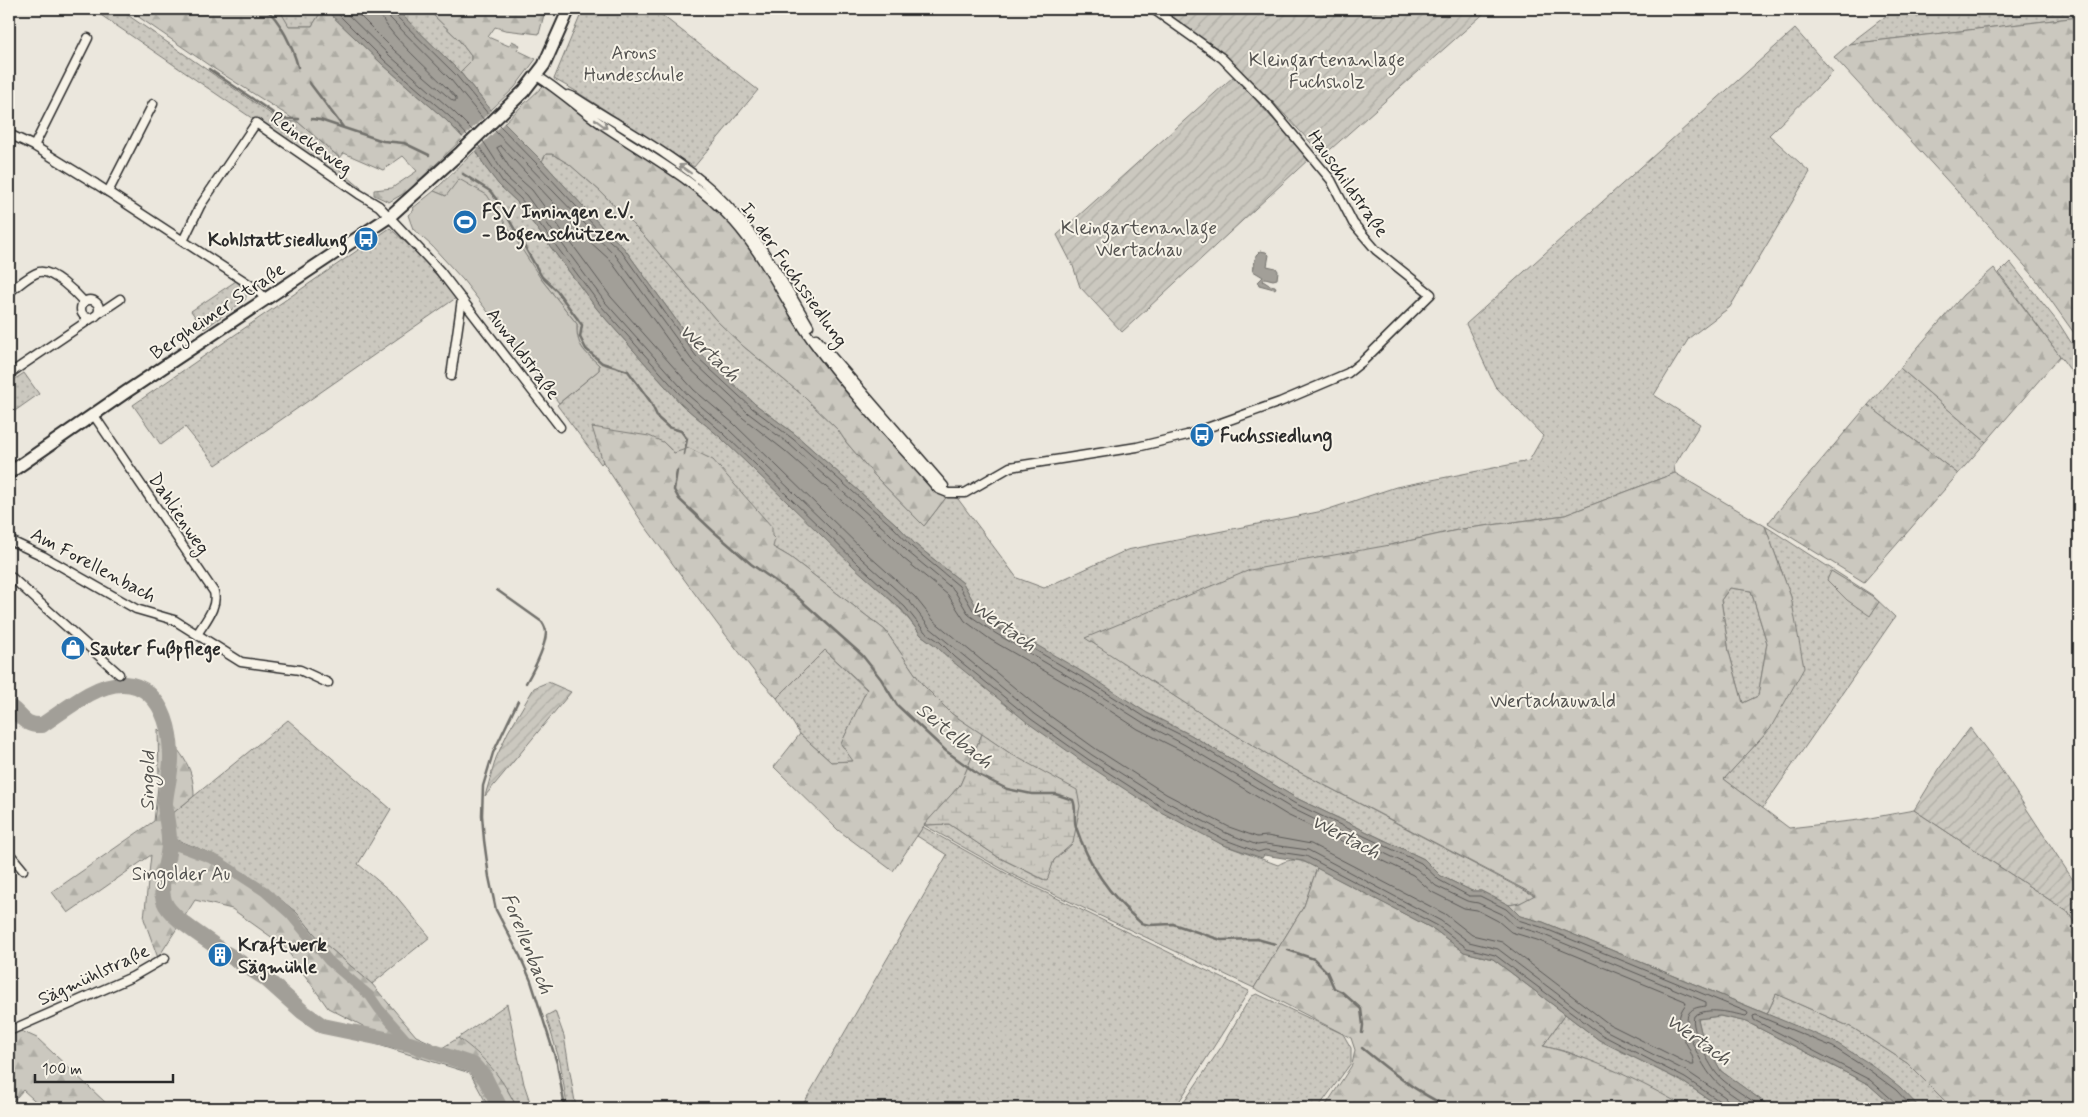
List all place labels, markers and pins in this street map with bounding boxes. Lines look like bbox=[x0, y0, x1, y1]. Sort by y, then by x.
place label: FSV Inningen e.V. - Bogenschützen bbox=[482, 200, 634, 250]
sports icon: FSV Inningen e.V. - Bogenschützen bbox=[452, 209, 478, 235]
bus stop icon: Kohlstattsiedlung bbox=[353, 226, 379, 252]
place label: Kohlstattsiedlung bbox=[208, 228, 348, 256]
bus stop icon: Fuchssiedlung bbox=[1189, 422, 1215, 448]
place label: Fuchssiedlung bbox=[1220, 424, 1333, 452]
shop icon: Sauter Fußpflege bbox=[60, 635, 86, 661]
place label: Sauter Fußpflege bbox=[90, 637, 221, 663]
place label: Kraftwerk Sägmühle bbox=[238, 933, 327, 981]
building icon: Kraftwerk Sägmühle bbox=[207, 942, 233, 968]

